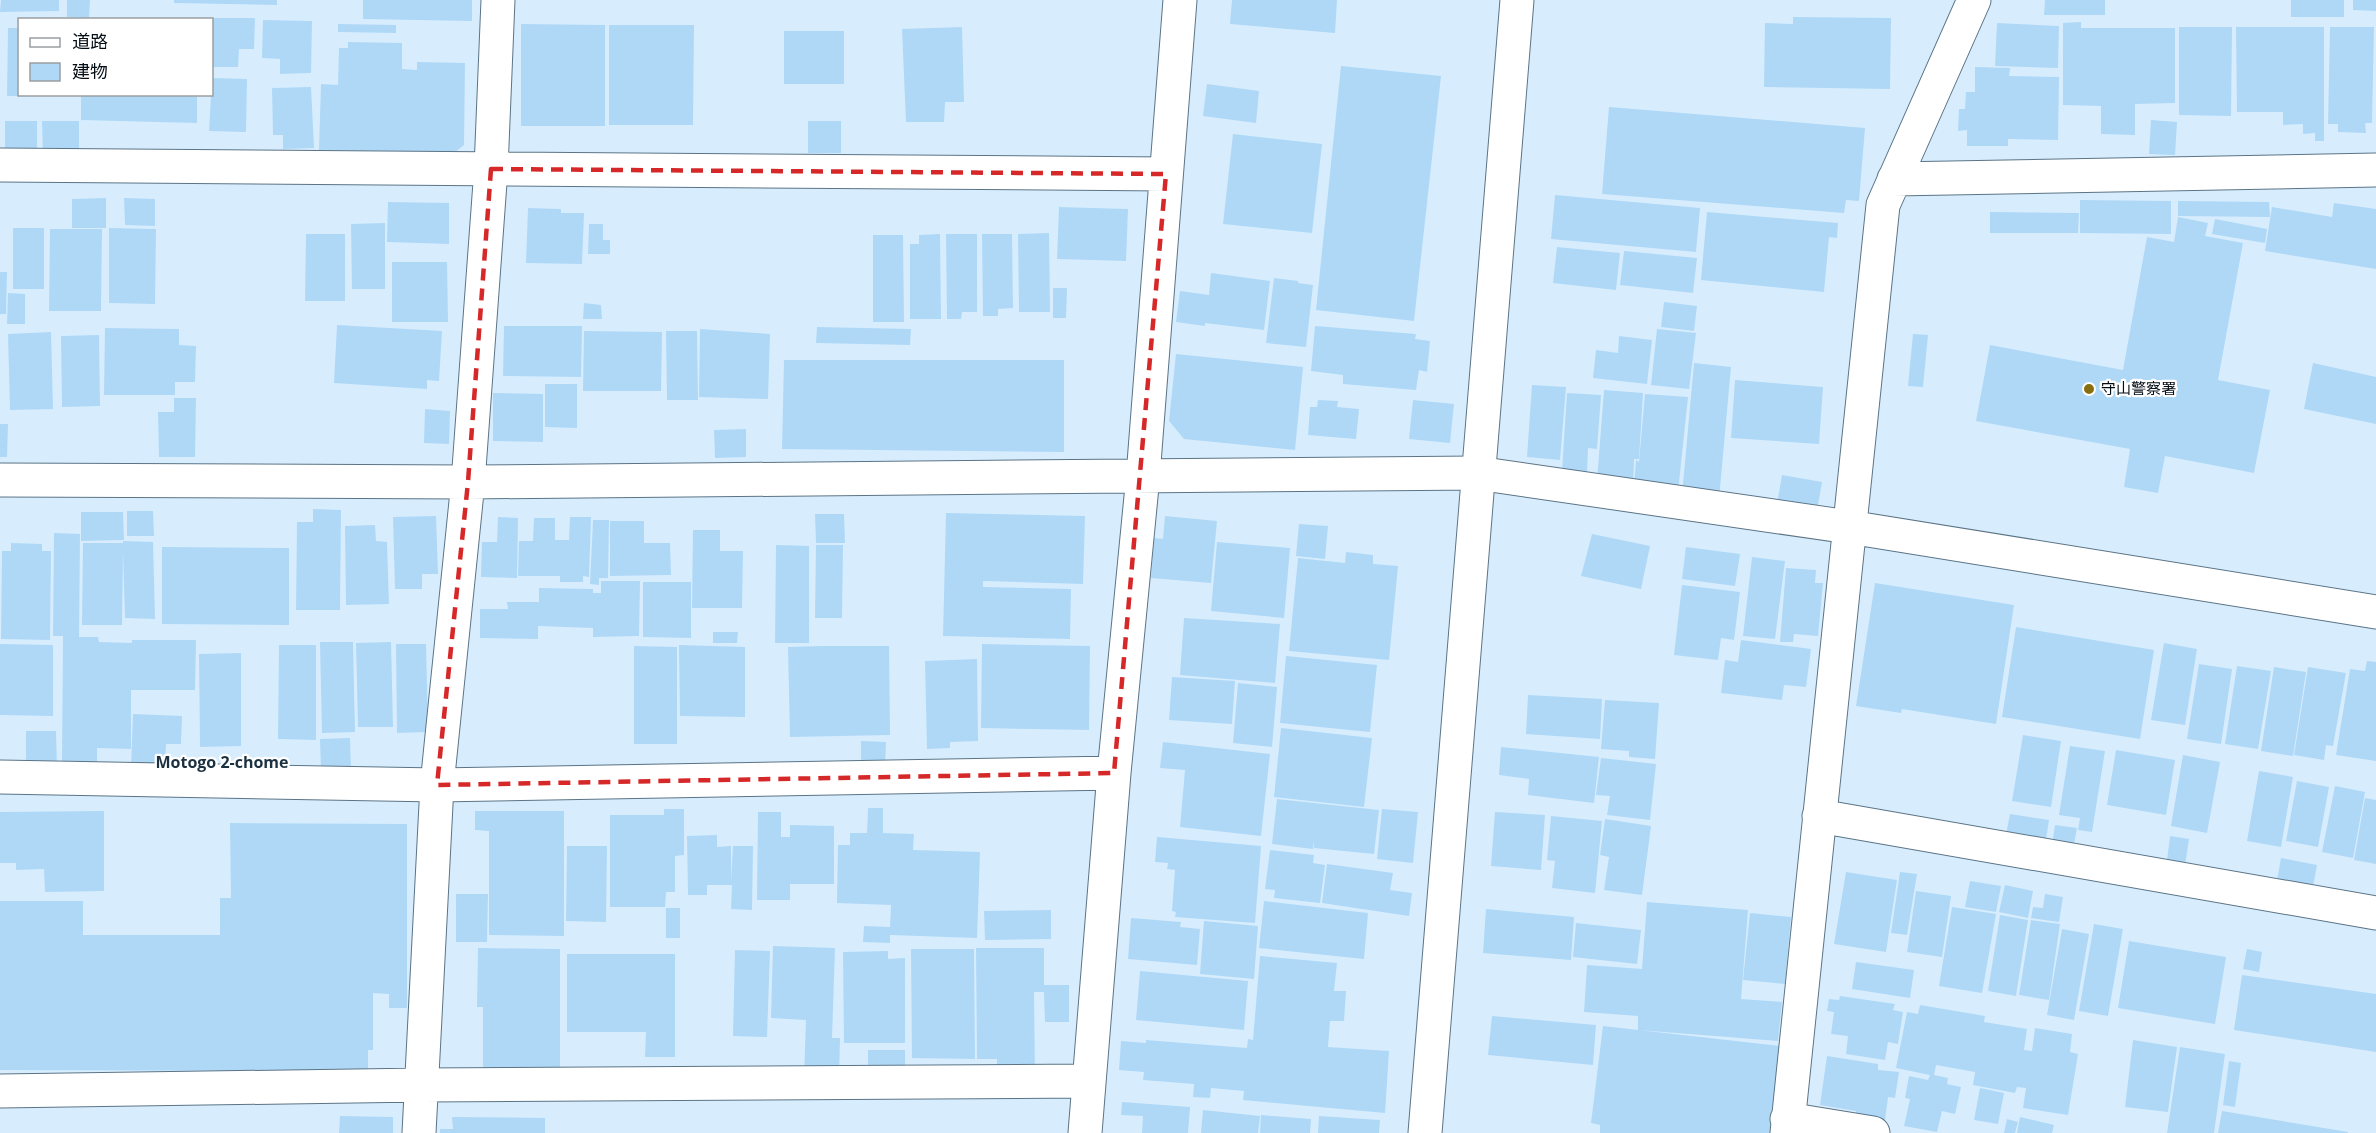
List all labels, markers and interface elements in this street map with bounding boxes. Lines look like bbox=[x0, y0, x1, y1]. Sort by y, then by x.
legend bbox=[18, 18, 213, 96]
text: 道路 bbox=[72, 29, 108, 53]
text: 建物 bbox=[72, 59, 108, 83]
place label: 守山警察署 bbox=[2101, 378, 2176, 398]
marker: 守山警察署 bbox=[2082, 382, 2096, 396]
district label: Motogo 2-chome bbox=[155, 751, 289, 773]

